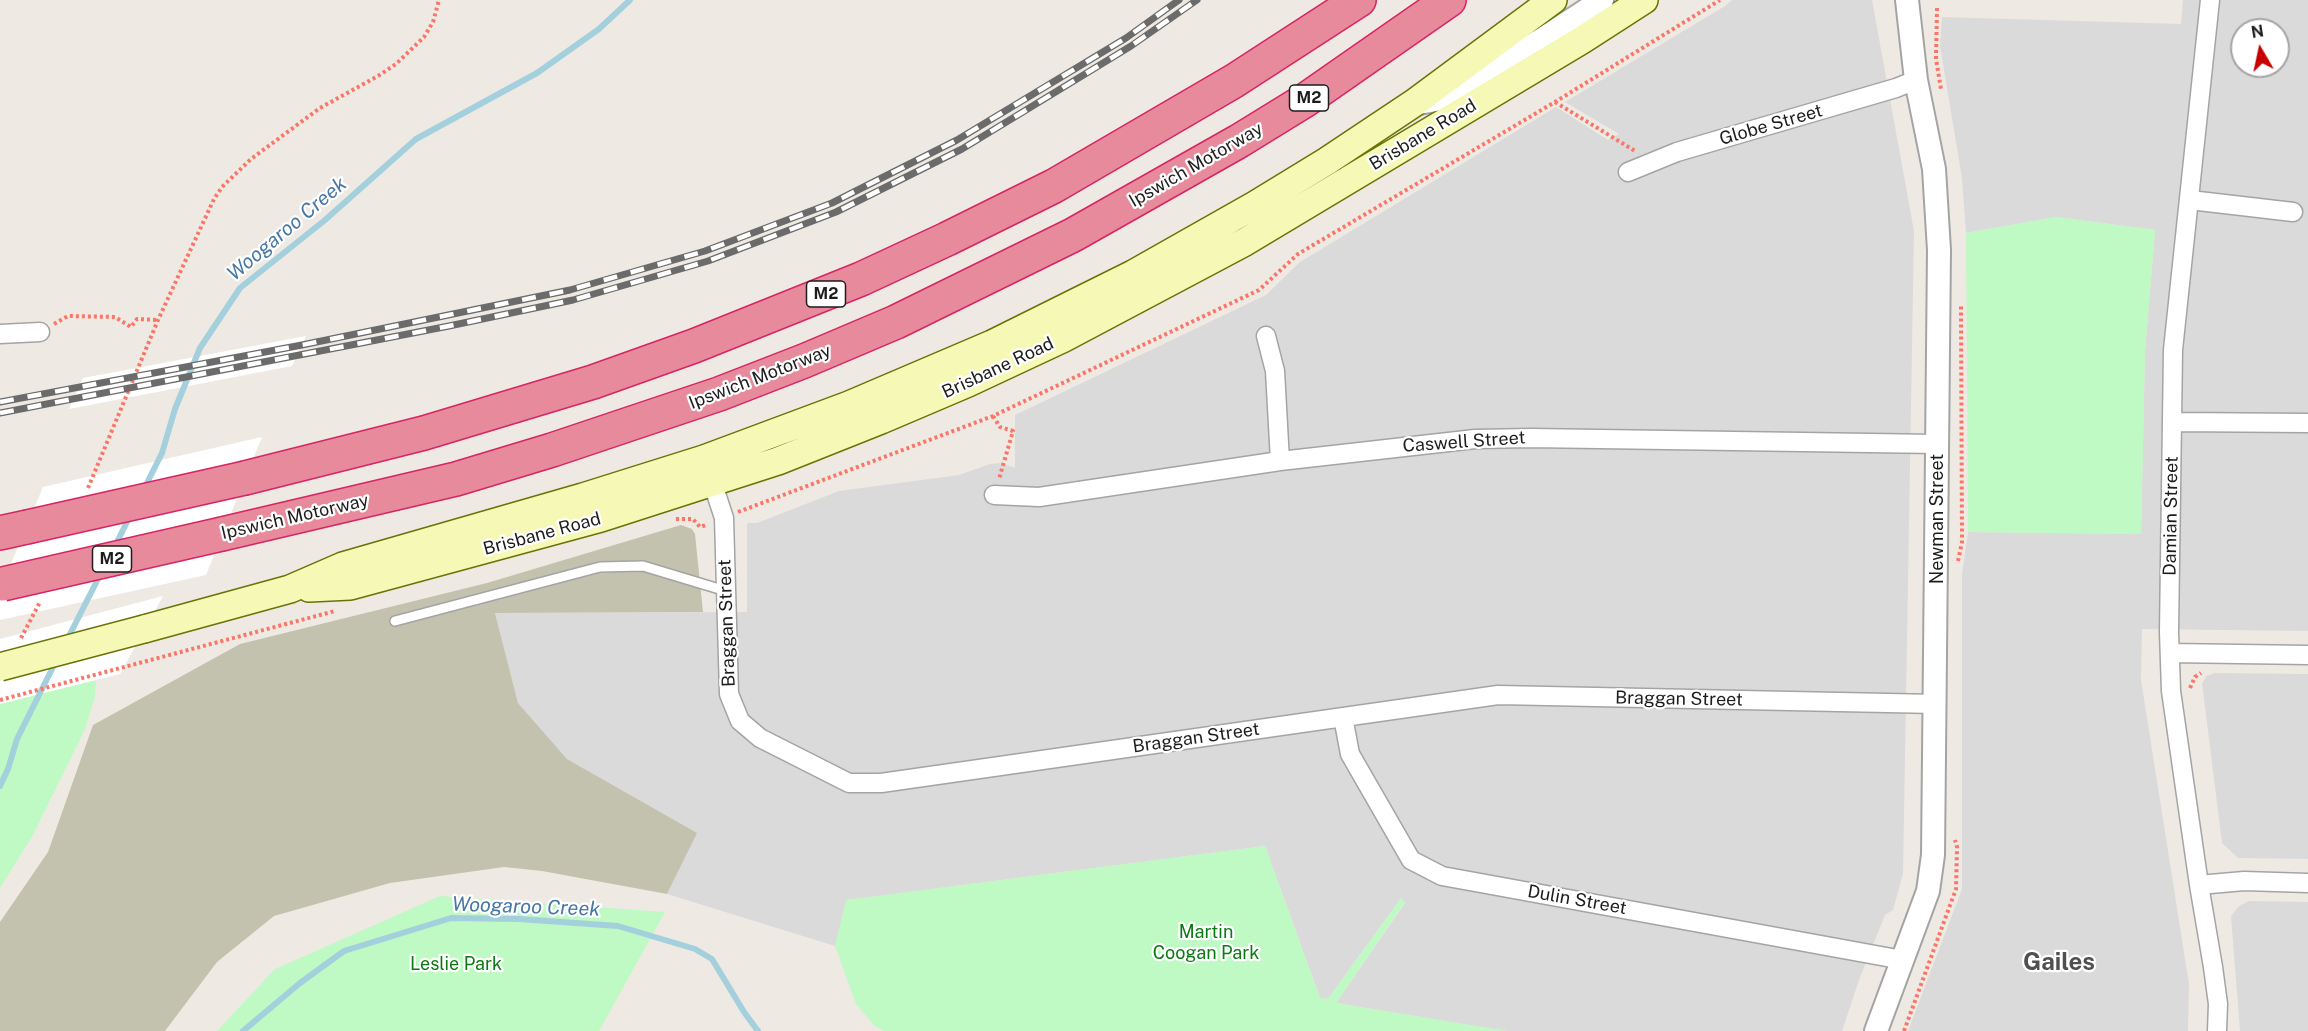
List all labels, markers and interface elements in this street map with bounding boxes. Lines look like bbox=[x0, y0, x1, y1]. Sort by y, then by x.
north arrow bbox=[2230, 18, 2290, 78]
text: N bbox=[2250, 21, 2265, 42]
road number: M2 bbox=[1290, 85, 1328, 111]
street label: Brisbane Road bbox=[1366, 95, 1480, 175]
street label: Globe Street bbox=[1717, 100, 1825, 150]
street label: Ipswich Motorway bbox=[1125, 118, 1267, 212]
water label: Woogaroo Creek bbox=[222, 172, 352, 286]
road number: M2 bbox=[806, 281, 846, 307]
street label: Brisbane Road bbox=[939, 333, 1057, 403]
street label: Ipswich Motorway bbox=[686, 340, 834, 414]
street label: Caswell Street bbox=[1402, 427, 1526, 457]
street label: Newman Street bbox=[1926, 454, 1948, 584]
street label: Damian Street bbox=[2159, 456, 2183, 576]
street label: Ipswich Motorway bbox=[219, 490, 371, 544]
street label: Brisbane Road bbox=[481, 508, 603, 560]
road number: M2 bbox=[92, 546, 132, 572]
street label: Braggan Street bbox=[714, 559, 740, 687]
street label: Braggan Street bbox=[1615, 687, 1743, 711]
street label: Braggan Street bbox=[1131, 718, 1261, 758]
street label: Dulin Street bbox=[1526, 881, 1628, 919]
water label: Woogaroo Creek bbox=[451, 892, 601, 922]
park label: Martin Coogan Park bbox=[1153, 921, 1259, 964]
district label: Gailes bbox=[2023, 949, 2095, 977]
park label: Leslie Park bbox=[410, 953, 502, 975]

